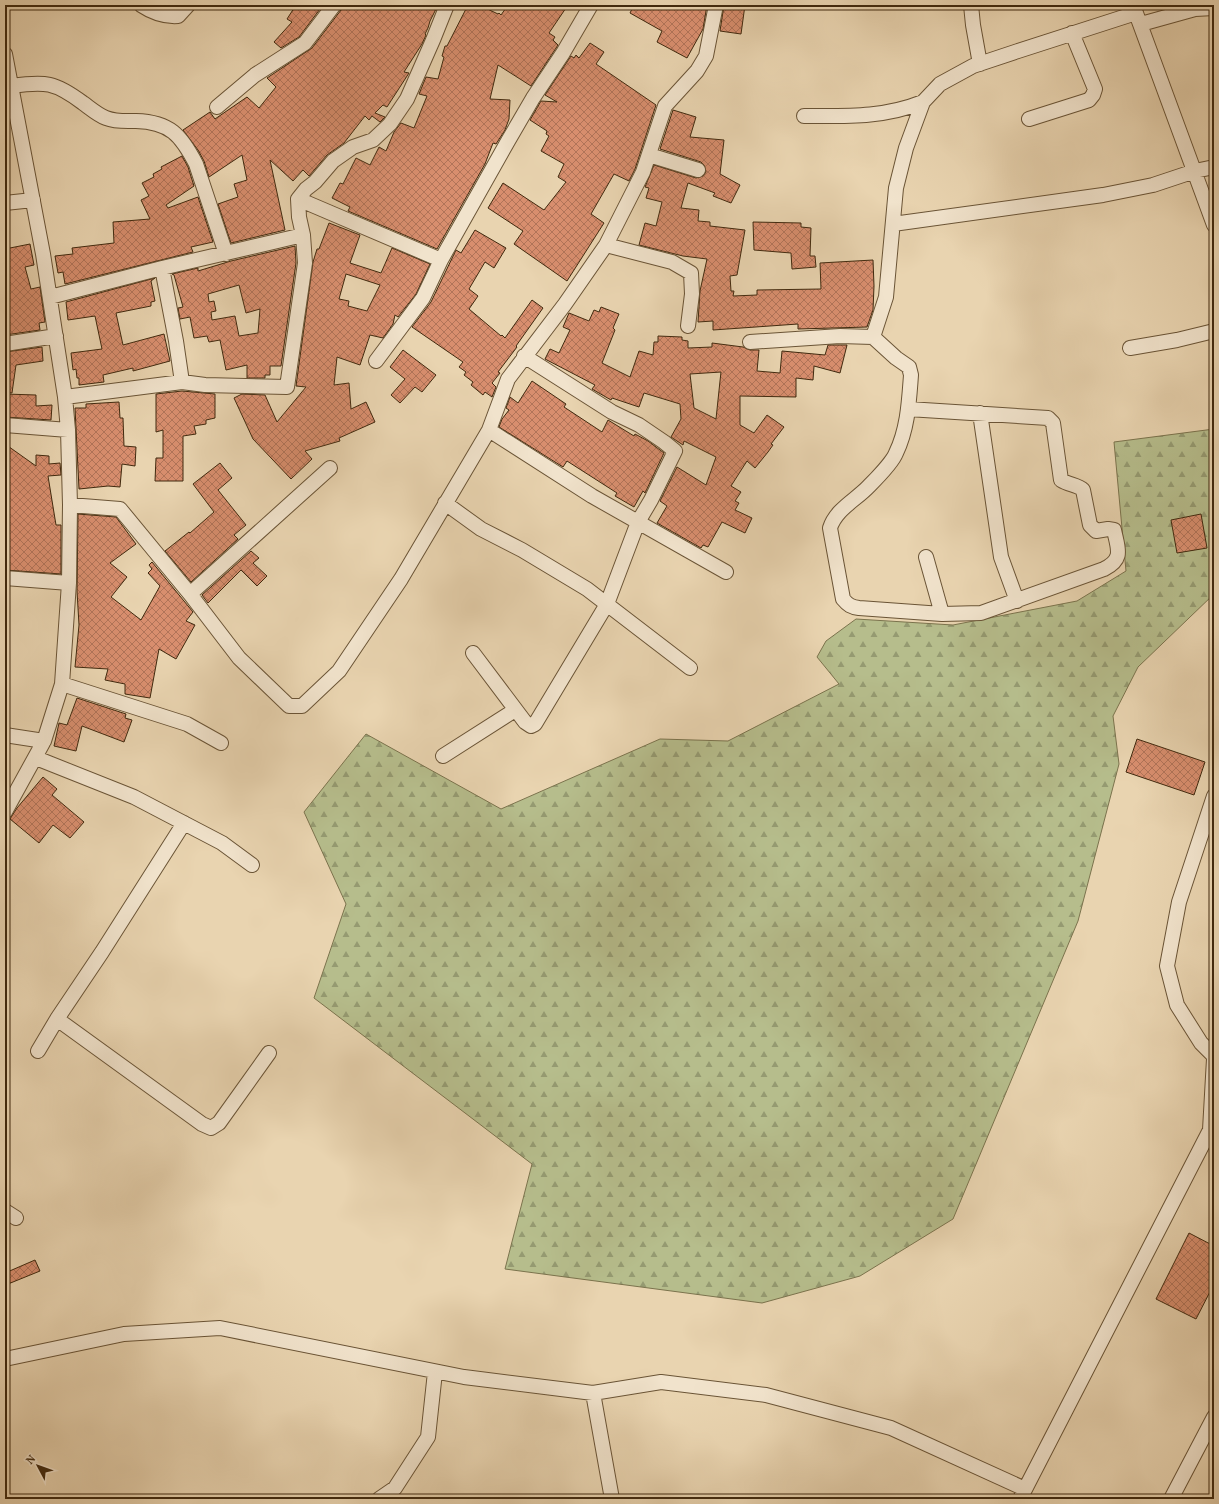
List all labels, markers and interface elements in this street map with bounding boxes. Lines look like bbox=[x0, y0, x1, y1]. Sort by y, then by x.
north arrow bbox=[18, 1446, 58, 1486]
text: N bbox=[23, 1452, 40, 1468]

